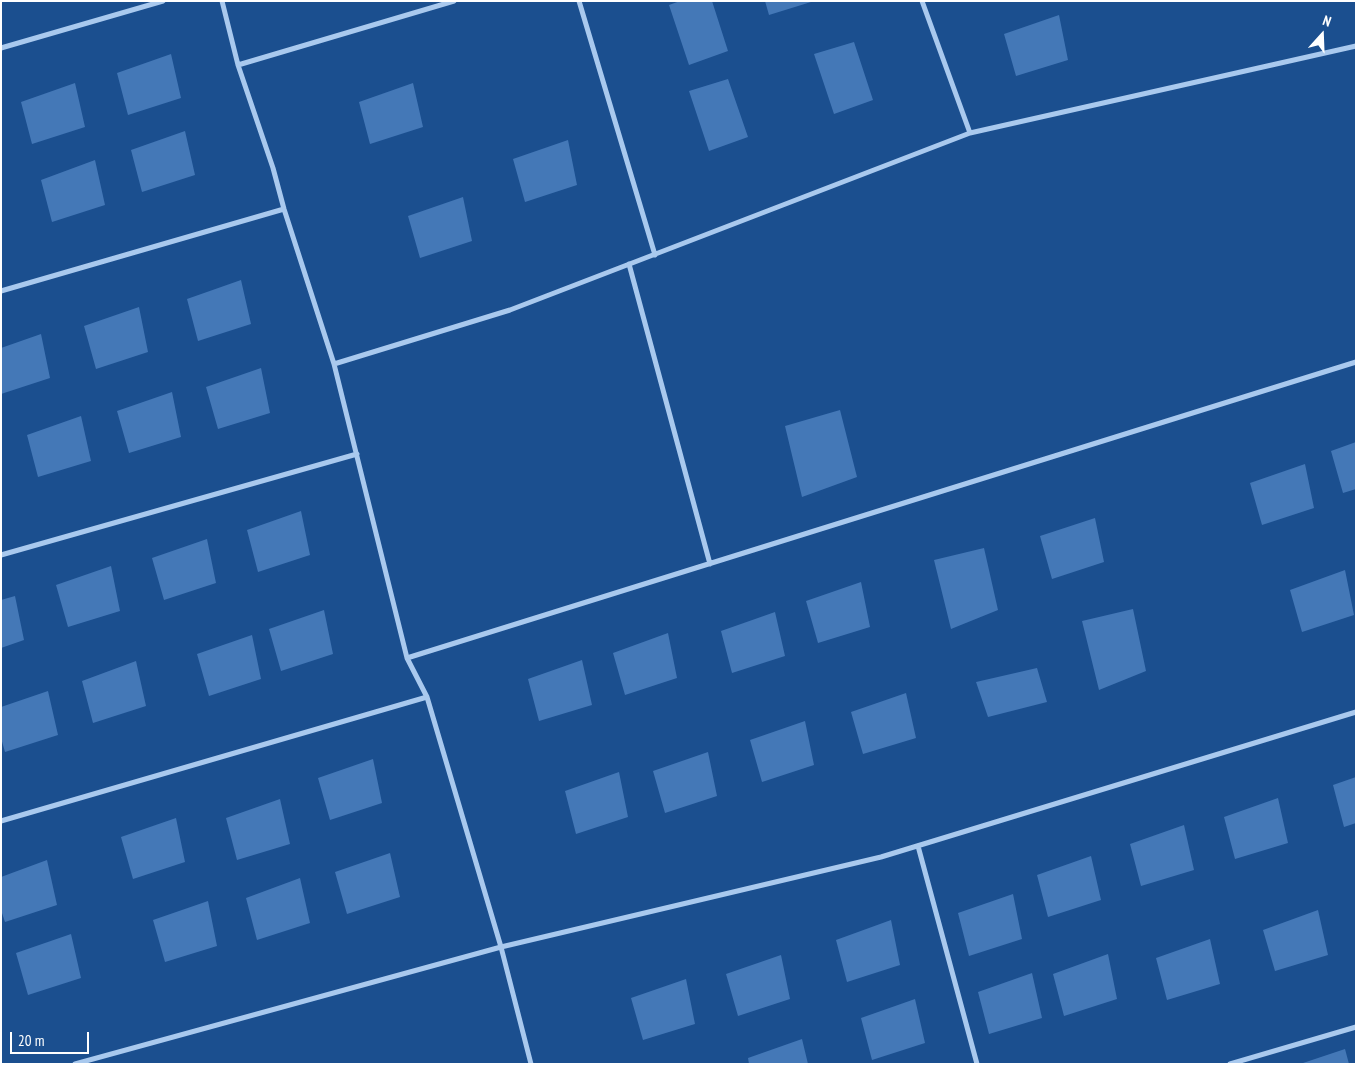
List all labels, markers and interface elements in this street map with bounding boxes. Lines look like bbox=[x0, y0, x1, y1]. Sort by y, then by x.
north arrow bbox=[1297, 10, 1347, 60]
text: N bbox=[1320, 11, 1334, 31]
scale bar bbox=[12, 1022, 91, 1054]
text: 20 m bbox=[18, 1031, 44, 1050]

